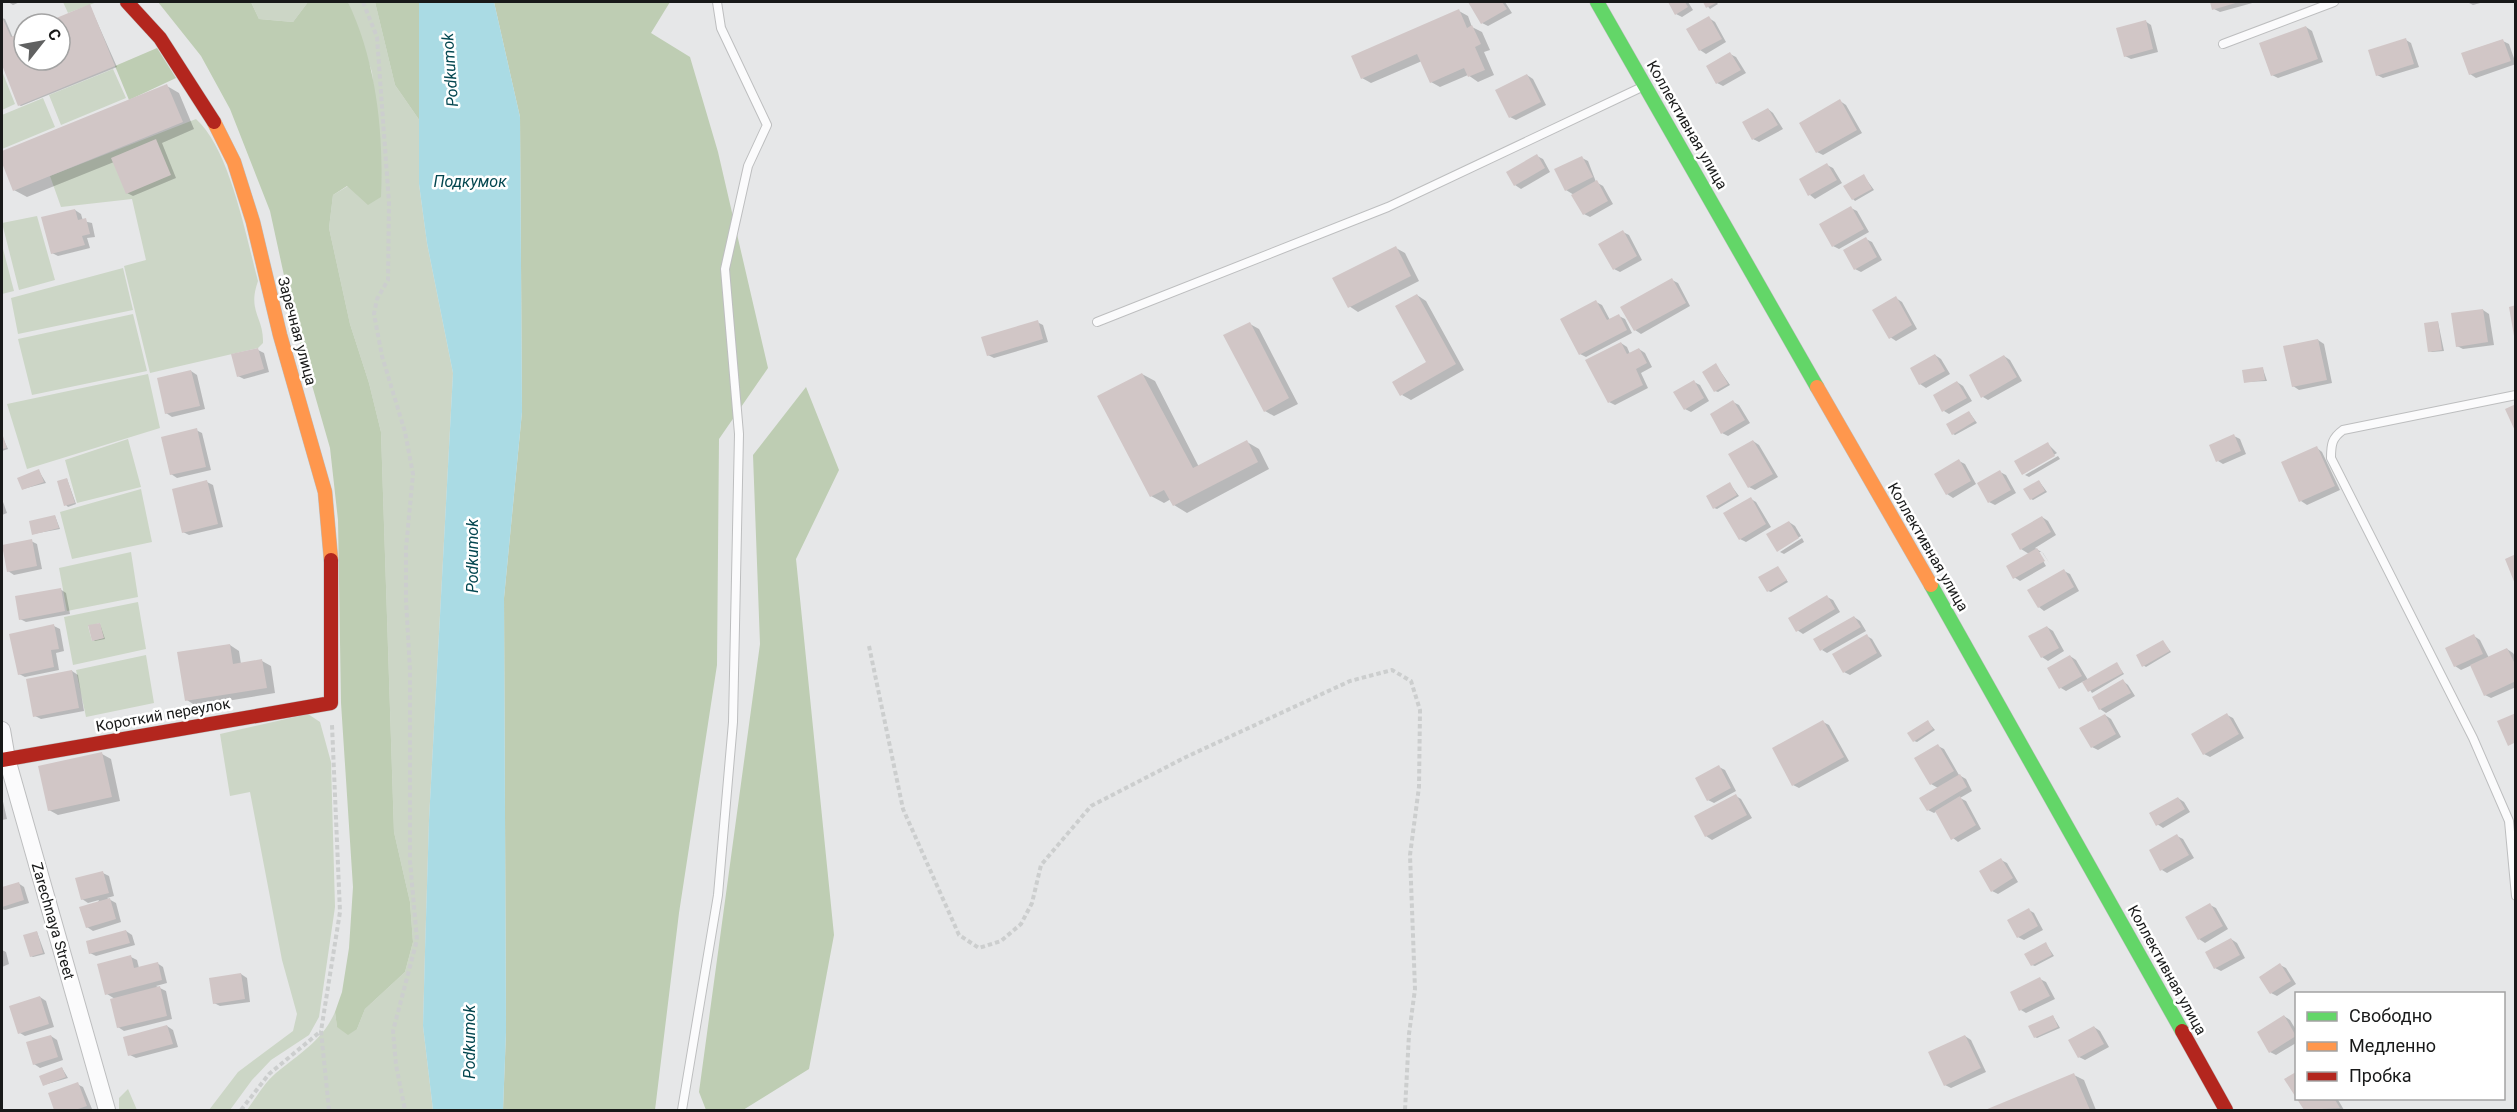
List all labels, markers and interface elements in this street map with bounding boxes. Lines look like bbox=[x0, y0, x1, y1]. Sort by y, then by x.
north arrow bbox=[12, 12, 72, 72]
text: С bbox=[44, 25, 65, 44]
water label: Podkumok bbox=[438, 31, 462, 108]
street label: Коллективная улица bbox=[1643, 57, 1731, 193]
water label: Подкумок bbox=[433, 172, 507, 191]
street label: Заречная улица bbox=[274, 275, 320, 387]
street label: Коллективная улица bbox=[1884, 479, 1972, 615]
water label: Podkumok bbox=[463, 518, 482, 593]
street label: Короткий переулок bbox=[94, 694, 232, 736]
street label: Zarechnaya Street bbox=[28, 860, 78, 982]
street label: Коллективная улица bbox=[2124, 902, 2210, 1038]
legend bbox=[2295, 992, 2505, 1100]
water label: Podkumok bbox=[460, 1004, 479, 1079]
text: Свободно bbox=[2349, 1005, 2432, 1026]
text: Медленно bbox=[2349, 1035, 2436, 1056]
text: Пробка bbox=[2349, 1065, 2412, 1086]

